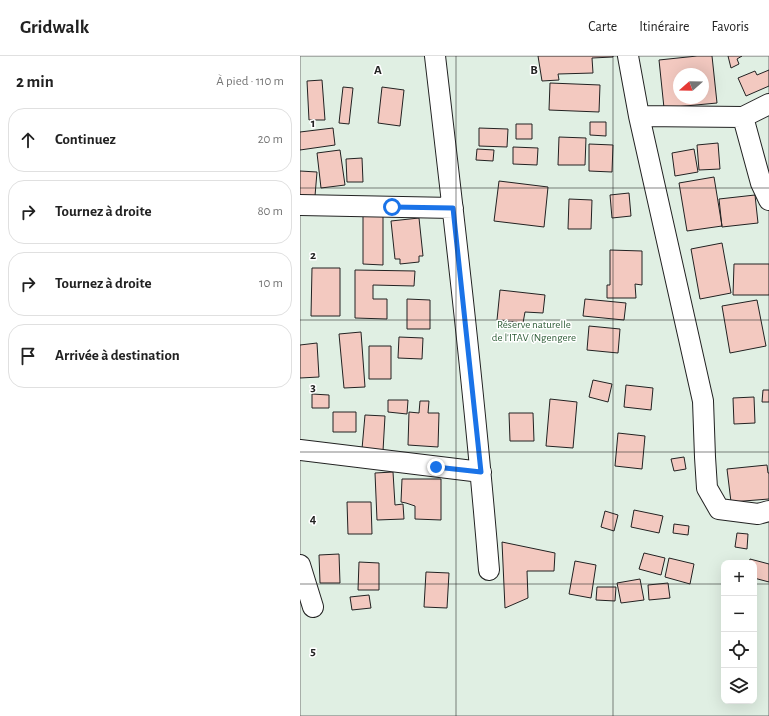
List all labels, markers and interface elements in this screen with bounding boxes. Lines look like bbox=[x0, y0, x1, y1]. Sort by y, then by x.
text: Gridwalk bbox=[20, 18, 89, 37]
text: Carte bbox=[588, 20, 617, 34]
text: Itinéraire bbox=[639, 20, 689, 34]
text: Favoris bbox=[711, 20, 749, 34]
text: A bbox=[374, 64, 382, 77]
text: B bbox=[530, 64, 538, 77]
north arrow bbox=[673, 68, 709, 104]
text: 2 min bbox=[16, 73, 54, 90]
text: À pied · 110 m bbox=[216, 75, 284, 88]
text: 1 bbox=[311, 117, 315, 130]
icon: ahead bbox=[17, 129, 39, 151]
text: Continuez bbox=[55, 132, 116, 147]
text: 20 m bbox=[258, 133, 283, 146]
route start bbox=[383, 198, 401, 216]
icon: right bbox=[17, 201, 39, 223]
text: Tournez à droite bbox=[55, 204, 152, 219]
text: 80 m bbox=[257, 205, 283, 218]
text: 2 bbox=[310, 249, 316, 262]
icon: right bbox=[17, 273, 39, 295]
text: Tournez à droite bbox=[55, 276, 152, 291]
text: 10 m bbox=[259, 277, 283, 290]
park label: Réserve naturelle de l'ITAV (Ngengere bbox=[492, 319, 576, 343]
icon: arrive bbox=[17, 345, 39, 367]
text: Arrivée à destination bbox=[55, 348, 180, 363]
text: 3 bbox=[310, 381, 316, 394]
route end bbox=[427, 458, 445, 476]
text: 4 bbox=[310, 513, 317, 526]
map controls bbox=[721, 560, 757, 704]
button: + bbox=[721, 560, 757, 596]
button: − bbox=[721, 596, 757, 632]
button: locate bbox=[721, 632, 757, 668]
text: 5 bbox=[310, 645, 316, 658]
button: layers bbox=[721, 668, 757, 704]

